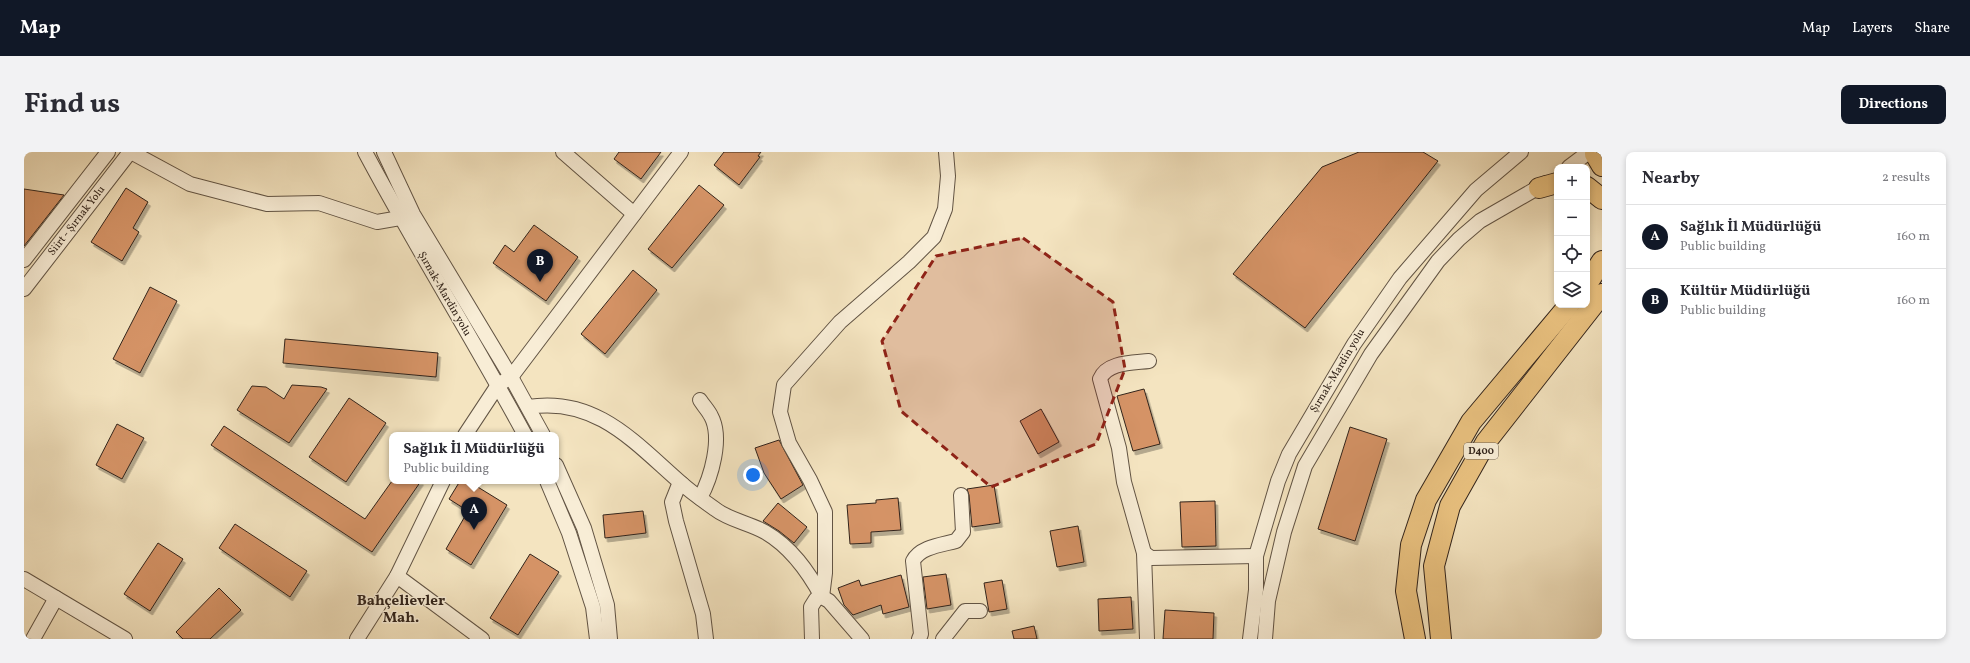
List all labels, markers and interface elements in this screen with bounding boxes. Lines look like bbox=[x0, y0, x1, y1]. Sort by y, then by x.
text: Map bbox=[20, 15, 61, 41]
text: Map bbox=[1802, 19, 1830, 38]
text: Layers bbox=[1852, 19, 1892, 38]
text: Share bbox=[1914, 19, 1950, 38]
text: Find us bbox=[24, 85, 120, 124]
button: Directions bbox=[1841, 85, 1946, 124]
map controls bbox=[1554, 164, 1590, 308]
button: + bbox=[1554, 164, 1590, 200]
text: Nearby bbox=[1642, 167, 1700, 190]
text: 2 results bbox=[1882, 169, 1930, 187]
street label: Siirt - Şırnak Yolu bbox=[45, 183, 109, 259]
button: − bbox=[1554, 200, 1590, 236]
text: Sağlık İl Müdürlüğü bbox=[1680, 217, 1822, 238]
text: A bbox=[1650, 228, 1660, 246]
text: 160 m bbox=[1896, 228, 1930, 246]
button: locate bbox=[1554, 236, 1590, 272]
text: Public building bbox=[1680, 238, 1766, 256]
street label: Şırnak-Mardin yolu bbox=[414, 249, 474, 339]
pin: B bbox=[527, 249, 553, 282]
button: layers bbox=[1554, 272, 1590, 308]
text: Kültür Müdürlüğü bbox=[1680, 281, 1810, 302]
text: B bbox=[1651, 292, 1659, 310]
text: 160 m bbox=[1896, 292, 1930, 310]
text: Public building bbox=[1680, 302, 1766, 320]
street label: Şırnak-Mardin yolu bbox=[1307, 326, 1369, 416]
popup bbox=[389, 432, 559, 484]
text: Sağlık İl Müdürlüğü bbox=[403, 439, 545, 460]
road number: D400 bbox=[1464, 443, 1498, 459]
text: Public building bbox=[403, 460, 489, 478]
your location bbox=[743, 465, 763, 485]
pin: A bbox=[461, 497, 487, 530]
district label: Bahçelievler Mah. bbox=[357, 591, 445, 629]

